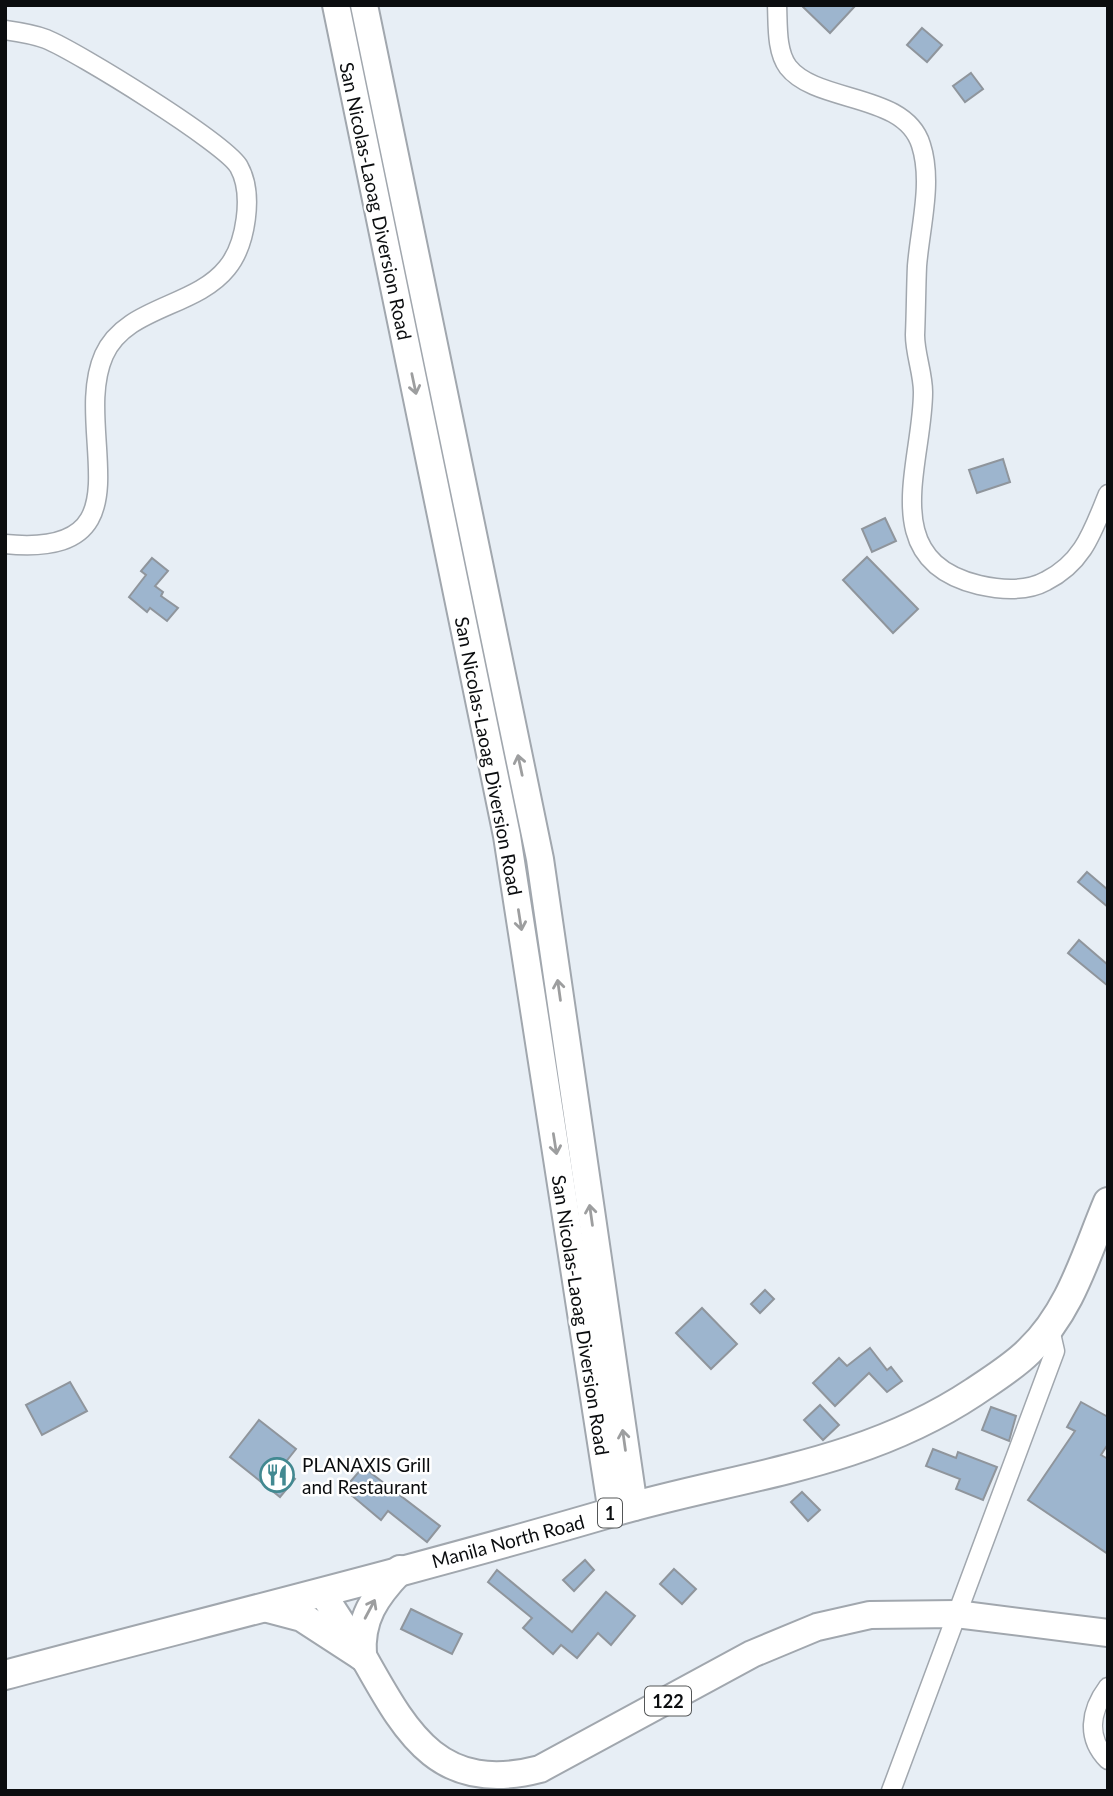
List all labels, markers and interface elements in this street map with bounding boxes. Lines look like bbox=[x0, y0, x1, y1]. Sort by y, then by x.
street label: San Nicolas-Laoag Diversion Road bbox=[335, 60, 417, 342]
one-way arrow bbox=[407, 372, 421, 395]
street label: San Nicolas-Laoag Diversion Road bbox=[451, 615, 527, 897]
one-way arrow bbox=[513, 754, 527, 777]
one-way arrow bbox=[514, 908, 527, 930]
one-way arrow bbox=[552, 979, 565, 1001]
one-way arrow bbox=[549, 1132, 562, 1155]
street label: San Nicolas-Laoag Diversion Road bbox=[547, 1173, 615, 1457]
one-way arrow bbox=[585, 1204, 598, 1227]
one-way arrow bbox=[617, 1429, 630, 1452]
place label: PLANAXIS Grill and Restaurant bbox=[302, 1453, 430, 1498]
restaurant icon: PLANAXIS Grill and Restaurant bbox=[258, 1456, 296, 1494]
road number: 1 bbox=[598, 1498, 622, 1528]
street label: Manila North Road bbox=[429, 1510, 587, 1572]
one-way arrow bbox=[364, 1599, 378, 1619]
road number: 122 bbox=[645, 1686, 691, 1716]

